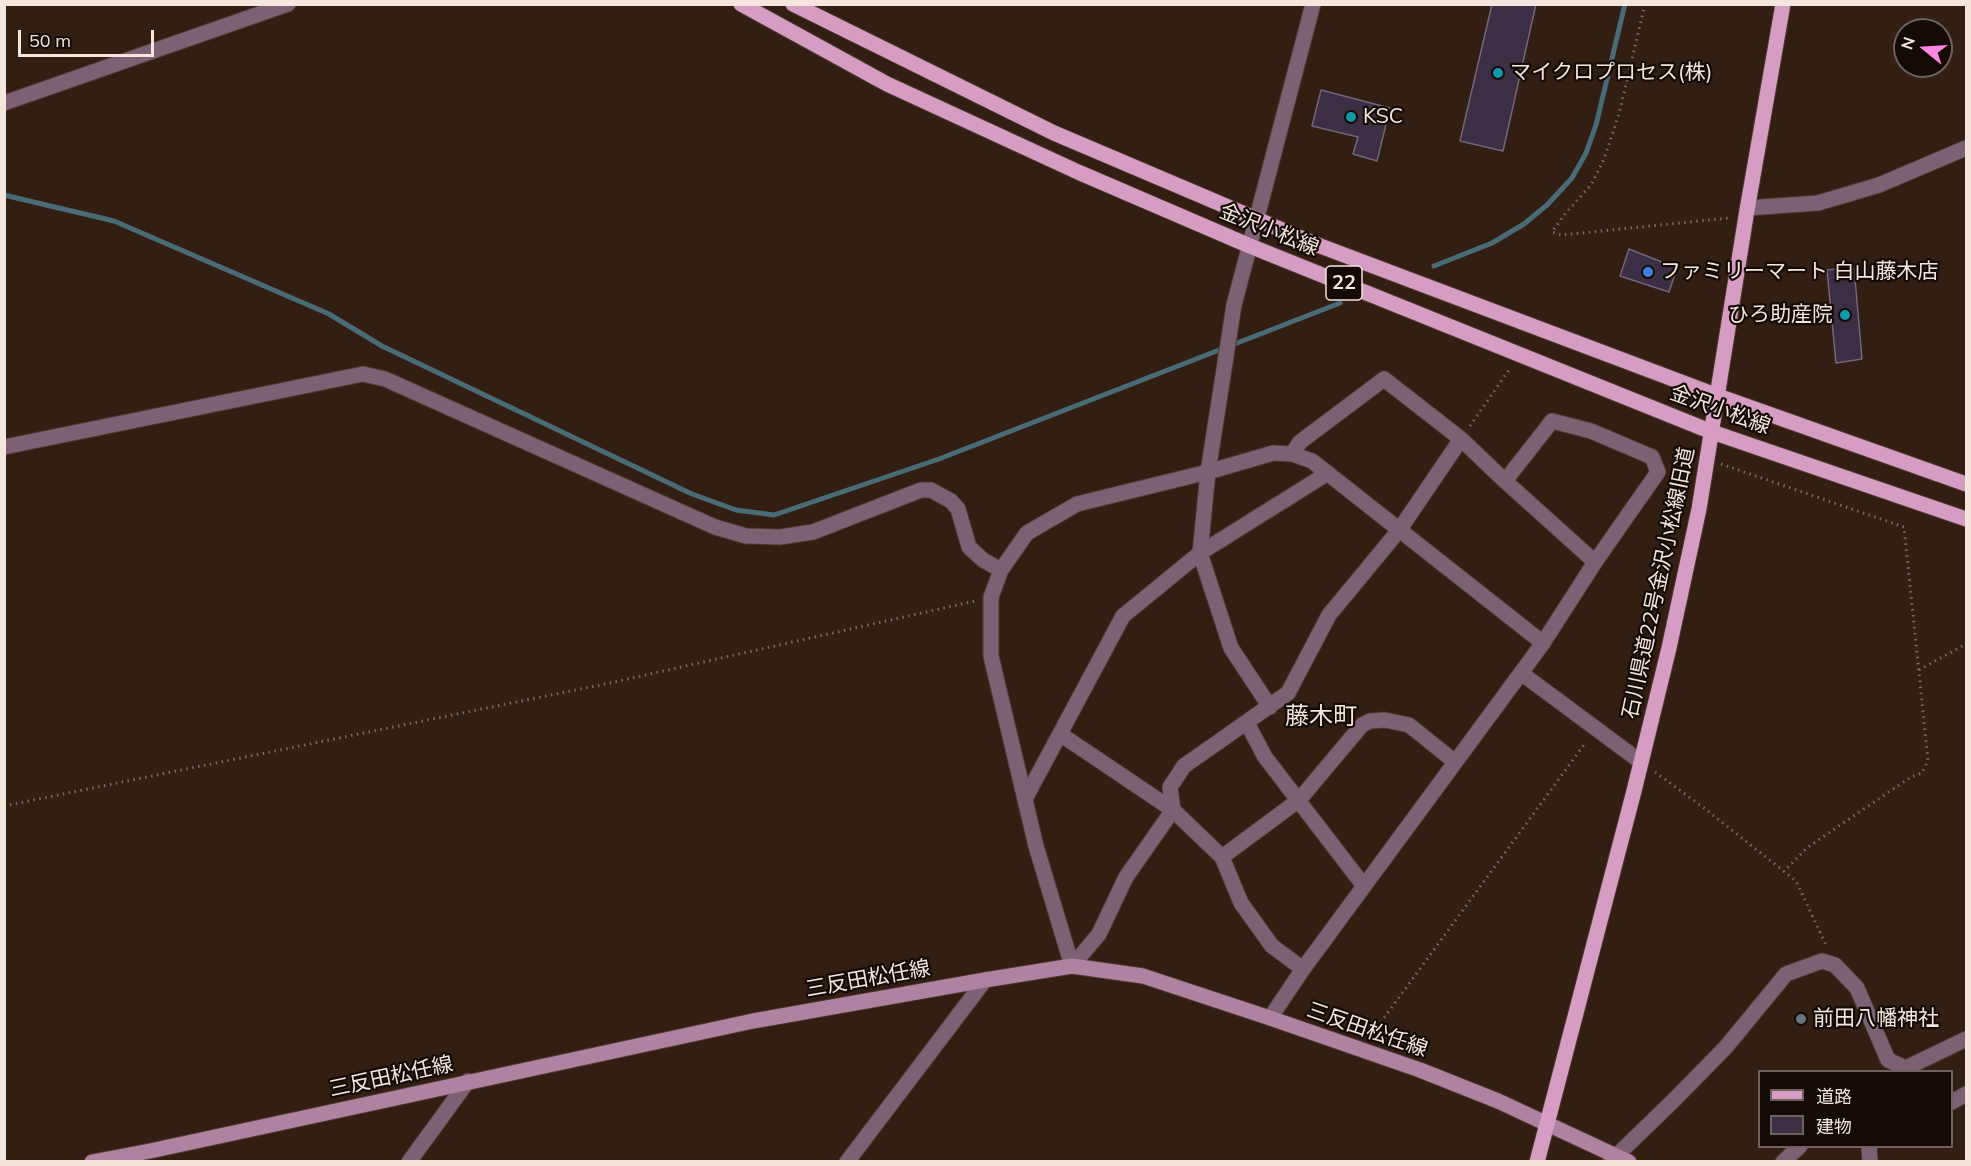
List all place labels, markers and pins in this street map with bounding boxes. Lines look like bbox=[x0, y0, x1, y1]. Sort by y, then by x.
place label: マイクロプロセス(株) bbox=[1510, 60, 1712, 86]
marker: マイクロプロセス(株) bbox=[1491, 66, 1505, 80]
place label: KSC bbox=[1363, 104, 1403, 130]
marker: KSC bbox=[1344, 110, 1358, 124]
place label: ファミリーマート 白山藤木店 bbox=[1660, 259, 1938, 285]
marker: ファミリーマート 白山藤木店 bbox=[1641, 265, 1655, 279]
place label: ひろ助産院 bbox=[1728, 302, 1833, 328]
marker: ひろ助産院 bbox=[1838, 308, 1852, 322]
place label: 前田八幡神社 bbox=[1813, 1006, 1939, 1032]
marker: 前田八幡神社 bbox=[1794, 1012, 1808, 1026]

